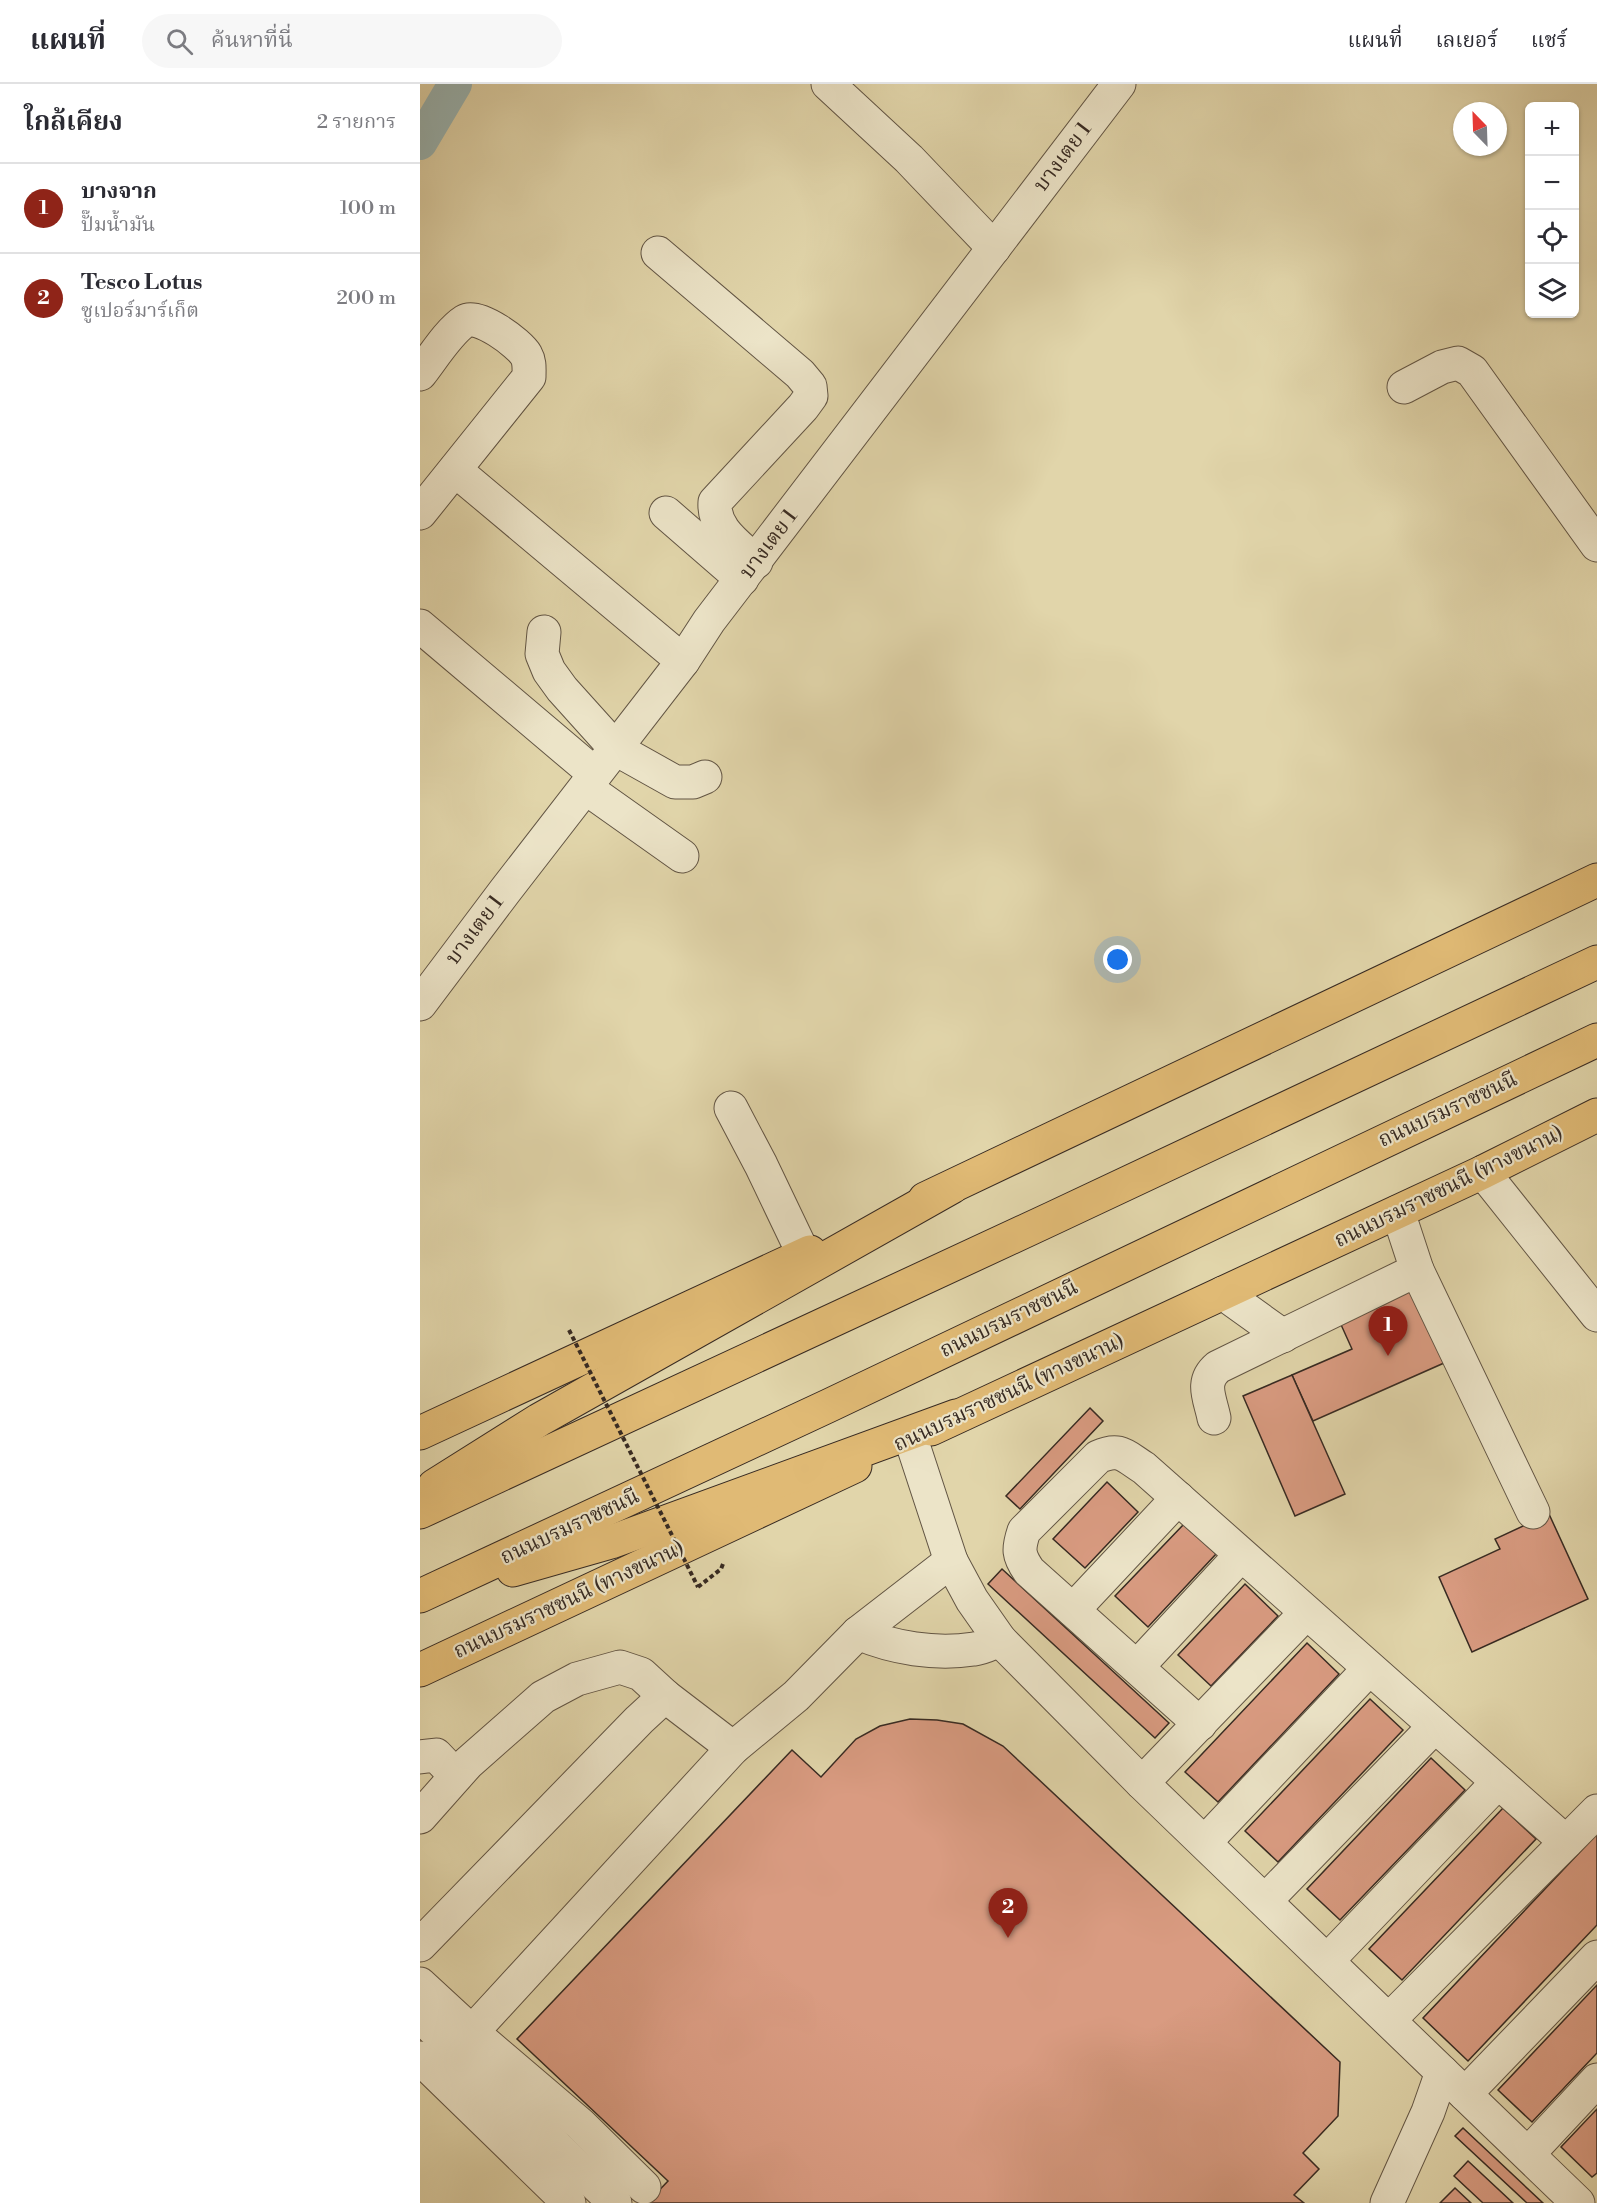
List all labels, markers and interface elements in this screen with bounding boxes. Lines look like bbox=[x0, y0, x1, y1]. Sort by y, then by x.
search box bbox=[142, 14, 562, 68]
text: แผนที่ bbox=[30, 23, 106, 58]
icon: search bbox=[163, 25, 196, 58]
text: ค้นหาที่นี่ bbox=[211, 27, 293, 54]
text: แผนที่ bbox=[1348, 28, 1403, 54]
text: เลเยอร์ bbox=[1436, 28, 1498, 54]
text: แชร์ bbox=[1531, 28, 1567, 54]
north arrow bbox=[1453, 102, 1507, 156]
map controls bbox=[1525, 102, 1579, 318]
button: + bbox=[1525, 102, 1579, 156]
text: ใกล้เคียง bbox=[24, 106, 123, 138]
text: 2 รายการ bbox=[317, 110, 396, 135]
street label: บางเตย 1 bbox=[1028, 117, 1098, 197]
button: − bbox=[1525, 156, 1579, 210]
text: บางจาก bbox=[81, 178, 157, 205]
text: 1 bbox=[39, 196, 48, 221]
text: 100 m bbox=[340, 196, 396, 221]
button: locate bbox=[1525, 210, 1579, 264]
text: ปั๊มน้ำมัน bbox=[81, 213, 155, 238]
button: layers bbox=[1525, 264, 1579, 318]
text: Tesco Lotus bbox=[81, 269, 202, 296]
text: 2 bbox=[37, 286, 50, 311]
text: 200 m bbox=[336, 286, 396, 311]
text: ซูเปอร์มาร์เก็ต bbox=[81, 299, 199, 324]
street label: บางเตย 1 bbox=[734, 504, 804, 584]
street label: บางเตย 1 bbox=[440, 890, 510, 970]
your location bbox=[1103, 945, 1132, 974]
street label: ถนนบรมราชชนนี bbox=[1374, 1066, 1522, 1154]
street label: ถนนบรมราชชนนี (ทางขนาน) bbox=[1330, 1120, 1568, 1254]
street label: ถนนบรมราชชนนี bbox=[936, 1274, 1083, 1364]
pin: 1 bbox=[1368, 1306, 1408, 1356]
street label: ถนนบรมราชชนนี (ทางขนาน) bbox=[889, 1328, 1129, 1458]
street label: ถนนบรมราชชนนี bbox=[496, 1483, 644, 1571]
street label: ถนนบรมราชชนนี (ทางขนาน) bbox=[449, 1535, 689, 1665]
pin: 2 bbox=[988, 1888, 1028, 1938]

